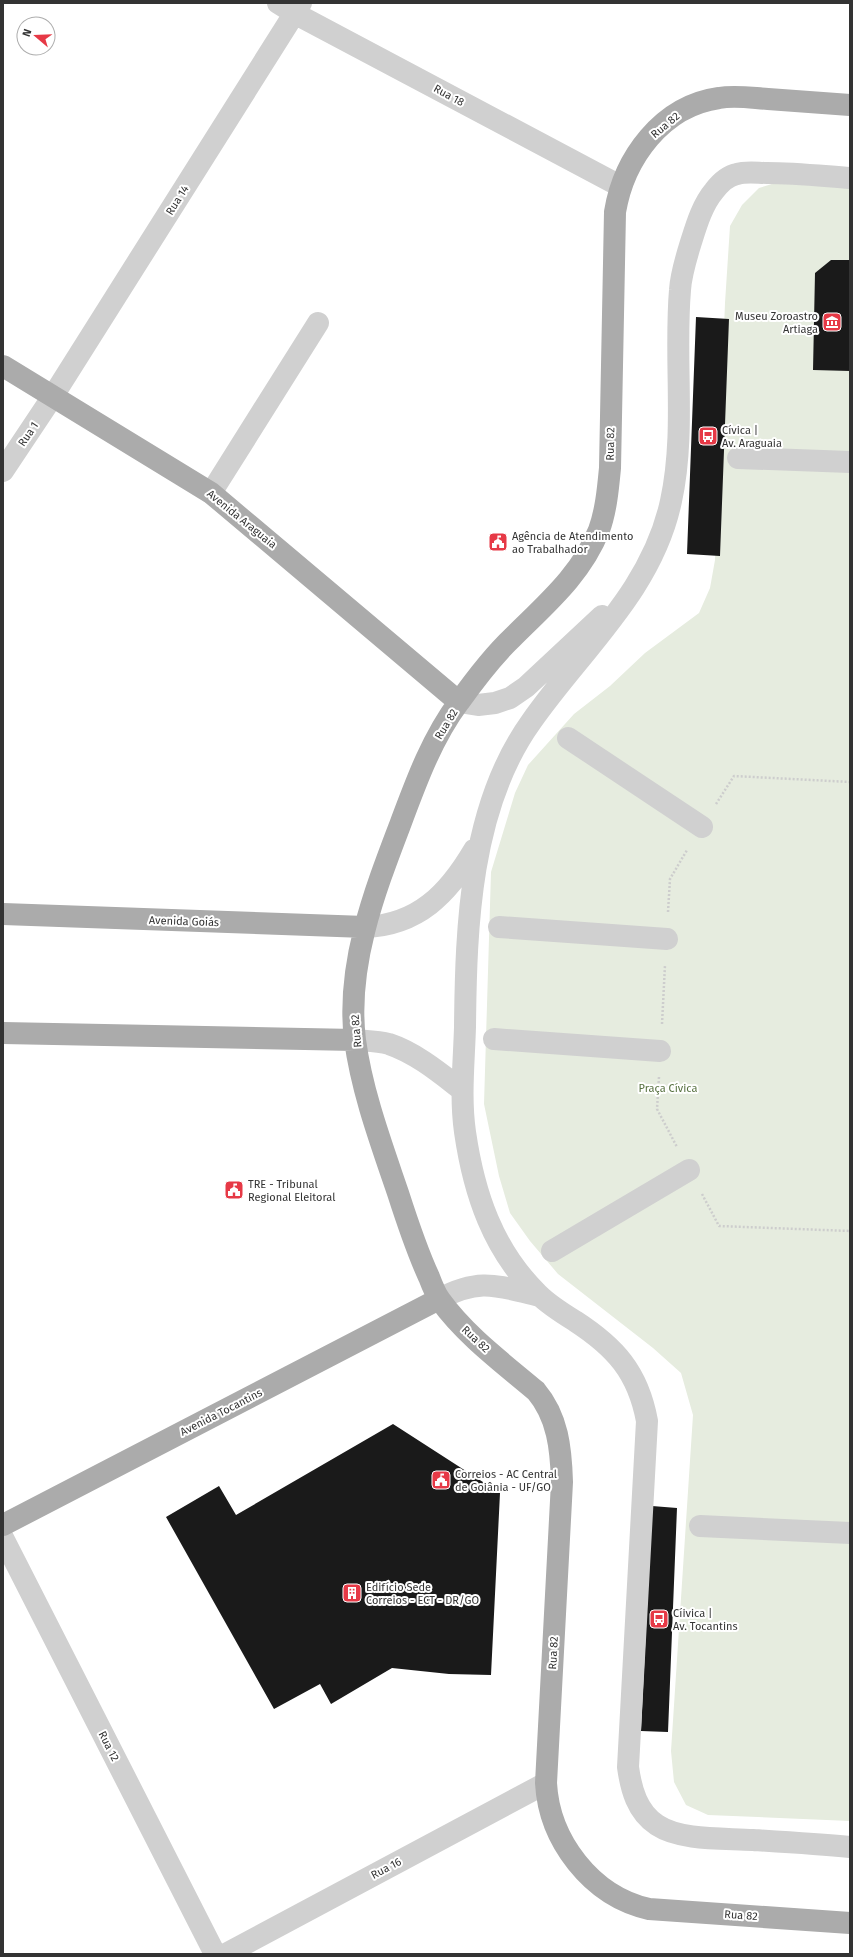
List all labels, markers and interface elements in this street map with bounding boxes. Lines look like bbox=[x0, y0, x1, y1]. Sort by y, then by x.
north arrow bbox=[16, 16, 56, 56]
text: N bbox=[20, 27, 34, 38]
street label: Rua 18 bbox=[431, 82, 466, 109]
street label: Rua 82 bbox=[648, 110, 682, 141]
street label: Rua 14 bbox=[163, 183, 192, 218]
place label: Museu Zoroastro Artiaga bbox=[735, 310, 818, 336]
museum icon: Museu Zoroastro Artiaga bbox=[821, 311, 843, 333]
street label: Rua 1 bbox=[16, 420, 41, 449]
place label: Cívica | Av. Araguaia bbox=[722, 424, 782, 450]
bus stop icon: Cívica | Av. Araguaia bbox=[697, 425, 719, 447]
street label: Rua 82 bbox=[604, 427, 617, 461]
street label: Avenida Araguaia bbox=[204, 487, 279, 551]
place label: Agência de Atendimento ao Trabalhador bbox=[512, 530, 633, 556]
public building icon: Agência de Atendimento ao Trabalhador bbox=[487, 531, 509, 553]
street label: Rua 82 bbox=[432, 707, 461, 742]
street label: Avenida Goiás bbox=[149, 914, 219, 929]
street label: Rua 82 bbox=[349, 1014, 364, 1048]
park label: Praça Cívica bbox=[639, 1082, 697, 1095]
place label: TRE - Tribunal Regional Eleitoral bbox=[248, 1178, 335, 1204]
public building icon: TRE - Tribunal Regional Eleitoral bbox=[223, 1179, 245, 1201]
street label: Rua 82 bbox=[459, 1323, 492, 1355]
street label: Avenida Tocantins bbox=[178, 1386, 264, 1439]
place label: Correios - AC Central de Goiânia - UF/GO bbox=[455, 1468, 557, 1494]
public building icon: Correios - AC Central de Goiânia - UF/GO bbox=[430, 1469, 452, 1491]
place label: Edifício Sede Correios - ECT - DR/GO bbox=[366, 1581, 479, 1607]
building icon: Edifício Sede Correios - ECT - DR/GO bbox=[341, 1582, 363, 1604]
place label: Cíivica | Av. Tocantins bbox=[673, 1607, 738, 1633]
bus stop icon: Cíivica | Av. Tocantins bbox=[648, 1608, 670, 1630]
street label: Rua 82 bbox=[546, 1636, 561, 1670]
street label: Rua 12 bbox=[95, 1729, 122, 1764]
street label: Rua 16 bbox=[369, 1855, 404, 1882]
street label: Rua 82 bbox=[724, 1908, 758, 1923]

